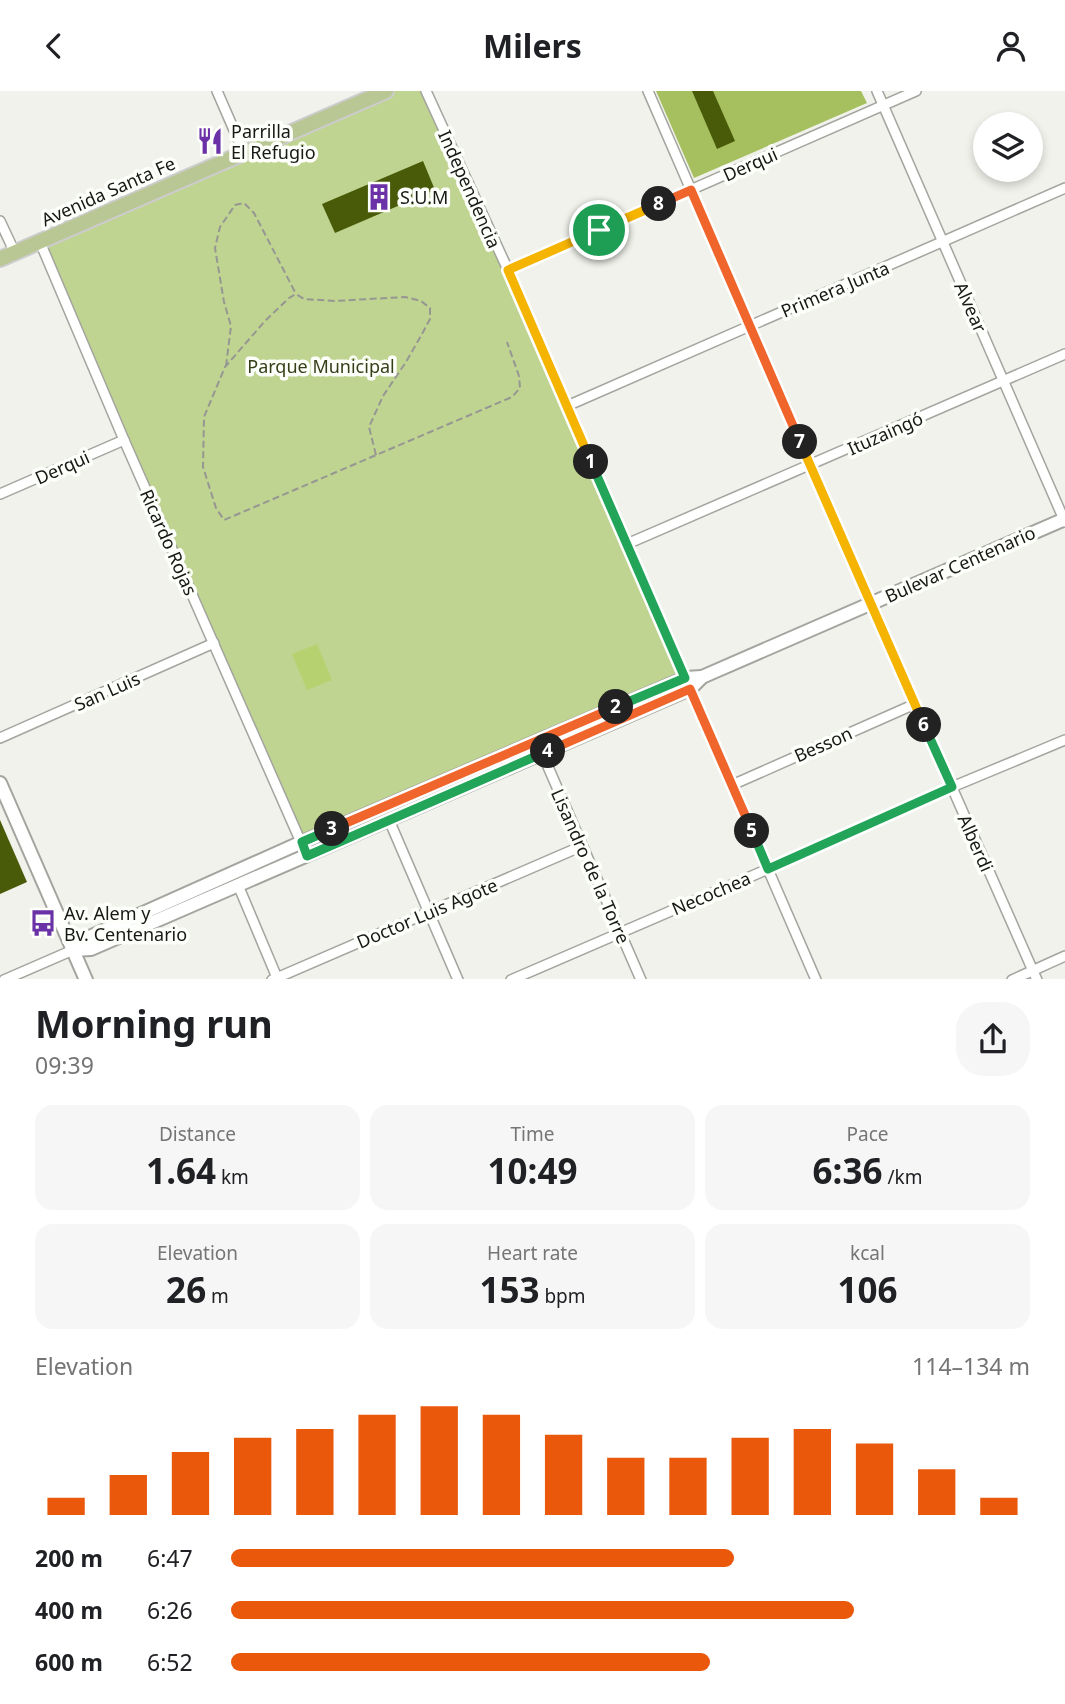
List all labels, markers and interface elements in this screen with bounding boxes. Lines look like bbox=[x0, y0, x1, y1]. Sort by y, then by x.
text: Milers bbox=[483, 24, 582, 67]
icon: back bbox=[35, 27, 73, 65]
icon: person bbox=[992, 27, 1030, 65]
map controls bbox=[973, 112, 1043, 182]
button: layers bbox=[973, 112, 1043, 182]
place label: Parrilla El Refugio bbox=[231, 119, 316, 164]
restaurant icon: Parrilla El Refugio bbox=[195, 126, 225, 156]
street label: Independencia bbox=[433, 126, 507, 252]
street label: Derqui bbox=[719, 141, 781, 187]
street label: Avenida Santa Fe bbox=[37, 151, 179, 231]
building icon: S.U.M bbox=[364, 182, 394, 212]
place label: S.U.M bbox=[400, 185, 448, 209]
pin: 8 bbox=[642, 187, 676, 221]
text: 8 bbox=[653, 190, 664, 216]
pin bbox=[569, 200, 629, 260]
icon: arrive bbox=[580, 211, 618, 249]
street label: Primera Junta bbox=[777, 255, 893, 323]
street label: Alvear bbox=[949, 278, 993, 337]
park label: Parque Municipal bbox=[247, 354, 395, 378]
street label: Ituzaingó bbox=[844, 406, 926, 460]
pin: 7 bbox=[782, 425, 818, 459]
text: 7 bbox=[794, 428, 805, 454]
street label: Derqui bbox=[31, 444, 93, 490]
pin: 1 bbox=[574, 445, 608, 479]
text: 1 bbox=[585, 448, 596, 474]
street label: Ricardo Rojas bbox=[135, 485, 203, 599]
street label: Bulevar Centenario bbox=[881, 520, 1039, 608]
street label: San Luis bbox=[70, 666, 144, 716]
pin: 2 bbox=[598, 689, 634, 725]
text: 2 bbox=[610, 693, 621, 719]
pin: 6 bbox=[906, 707, 942, 743]
text: 6 bbox=[918, 711, 929, 737]
street label: Besson bbox=[790, 721, 856, 767]
pin: 4 bbox=[530, 733, 566, 769]
text: 4 bbox=[542, 737, 553, 763]
street label: Lisandro de la Torre bbox=[546, 785, 636, 947]
pin: 3 bbox=[314, 811, 350, 847]
street label: Alberdi bbox=[953, 811, 999, 875]
pin: 5 bbox=[734, 813, 770, 849]
text: 3 bbox=[326, 815, 337, 841]
text: 5 bbox=[746, 817, 757, 843]
street label: Necochea bbox=[668, 866, 754, 920]
street label: Doctor Luis Agote bbox=[353, 872, 501, 954]
place label: Av. Alem y Bv. Centenario bbox=[64, 901, 187, 946]
bus stop icon: Av. Alem y Bv. Centenario bbox=[28, 908, 58, 938]
text: Morning run bbox=[35, 997, 273, 1049]
button: share bbox=[956, 1002, 1030, 1076]
text: 09:39 bbox=[35, 1049, 94, 1081]
text: Distance bbox=[159, 1121, 236, 1147]
text: Time bbox=[511, 1121, 554, 1147]
text: Pace bbox=[847, 1121, 889, 1147]
text: 1.64 bbox=[146, 1147, 216, 1194]
text: 10:49 bbox=[488, 1147, 577, 1194]
text: 6:36 bbox=[813, 1147, 882, 1194]
text: km bbox=[216, 1164, 249, 1190]
text: /km bbox=[882, 1164, 922, 1190]
text: Elevation bbox=[157, 1240, 238, 1266]
text: Heart rate bbox=[487, 1240, 578, 1266]
text: kcal bbox=[850, 1240, 885, 1266]
text: 26 bbox=[166, 1266, 206, 1313]
text: 153 bbox=[479, 1266, 539, 1313]
text: 106 bbox=[837, 1266, 898, 1313]
text: m bbox=[206, 1283, 229, 1309]
text: bpm bbox=[539, 1283, 586, 1309]
text: Elevation bbox=[35, 1350, 133, 1382]
text: 114–134 m bbox=[912, 1350, 1030, 1382]
text: 200 m bbox=[35, 1542, 103, 1574]
text: 6:47 bbox=[147, 1542, 193, 1574]
text: 400 m bbox=[35, 1594, 103, 1626]
text: 6:26 bbox=[147, 1594, 193, 1626]
text: 600 m bbox=[35, 1646, 103, 1678]
text: 6:52 bbox=[147, 1646, 193, 1678]

